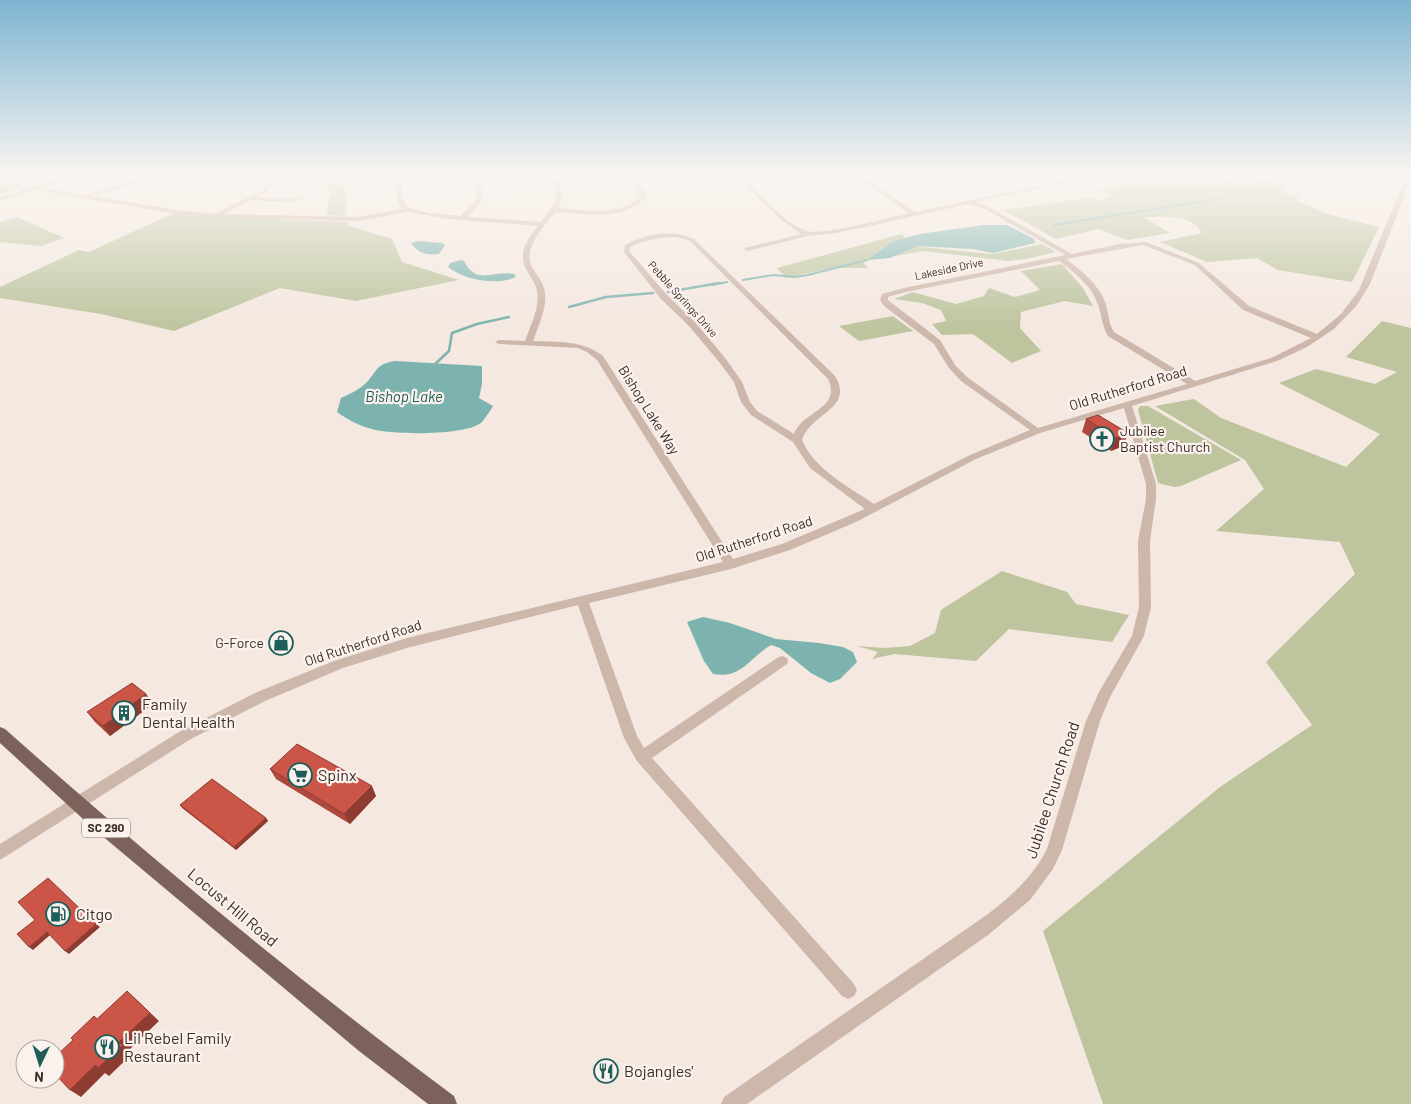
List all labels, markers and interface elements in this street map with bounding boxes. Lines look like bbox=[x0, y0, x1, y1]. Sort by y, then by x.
street label: Lakeside Drive bbox=[914, 255, 984, 282]
street label: Pebble Springs Drive bbox=[646, 258, 721, 339]
street label: Bishop Lake Way bbox=[615, 362, 684, 458]
street label: Old Rutherford Road bbox=[1067, 362, 1189, 414]
water label: Bishop Lake bbox=[365, 387, 443, 405]
place label: Jubilee Baptist Church bbox=[1120, 422, 1210, 455]
church icon: Jubilee Baptist Church bbox=[1089, 426, 1115, 452]
street label: Old Rutherford Road bbox=[693, 512, 815, 565]
street label: Old Rutherford Road bbox=[302, 616, 424, 669]
shop icon: G-Force bbox=[268, 630, 294, 656]
place label: G-Force bbox=[215, 634, 264, 651]
place label: Family Dental Health bbox=[142, 694, 235, 731]
building icon: Family Dental Health bbox=[111, 700, 137, 726]
street label: Jubilee Church Road bbox=[1020, 719, 1083, 861]
supermarket icon: Spinx bbox=[287, 762, 313, 788]
place label: Spinx bbox=[318, 765, 357, 784]
road number: SC 290 bbox=[82, 818, 130, 838]
street label: Locust Hill Road bbox=[184, 863, 282, 950]
fuel station icon: Citgo bbox=[45, 901, 71, 927]
place label: Citgo bbox=[76, 904, 113, 923]
place label: Lil Rebel Family Restaurant bbox=[124, 1028, 232, 1065]
restaurant icon: Lil Rebel Family Restaurant bbox=[94, 1034, 120, 1060]
north arrow bbox=[15, 1039, 65, 1089]
restaurant icon: Bojangles' bbox=[593, 1058, 619, 1084]
place label: Bojangles' bbox=[624, 1061, 693, 1080]
text: N bbox=[34, 1069, 44, 1086]

